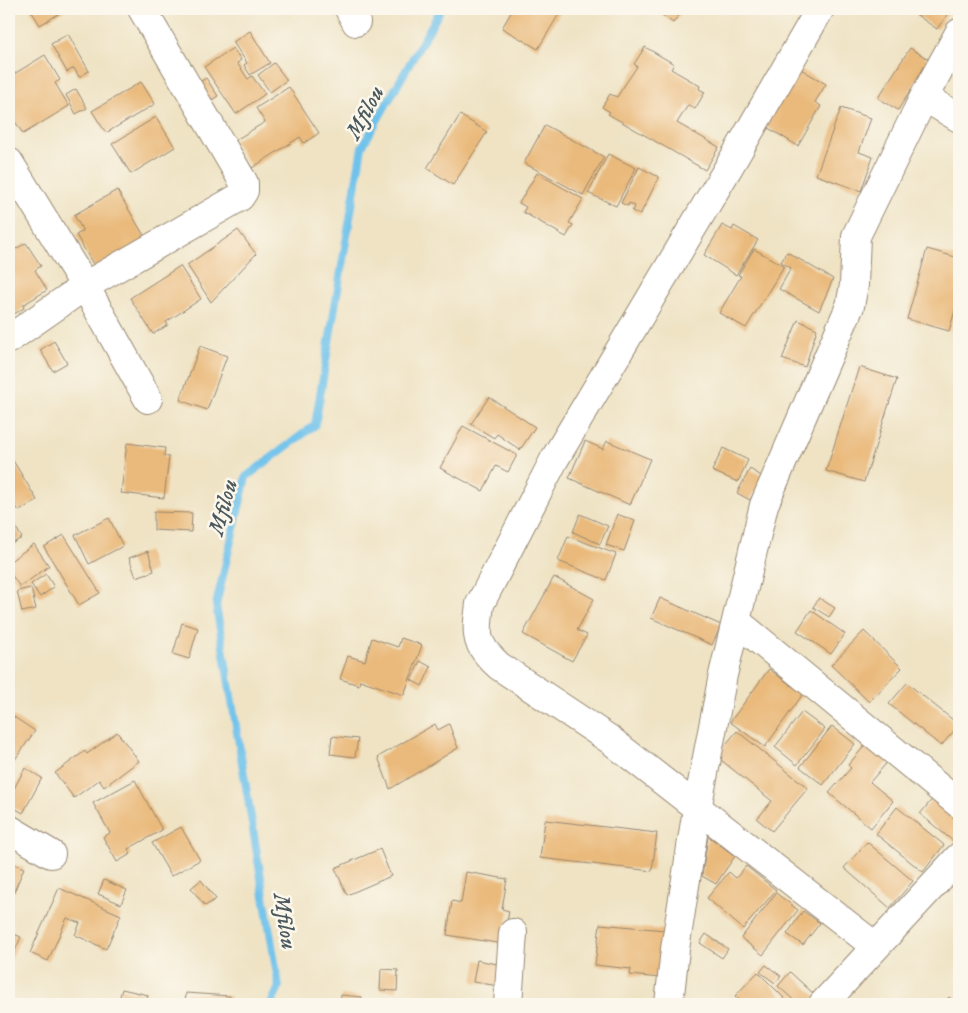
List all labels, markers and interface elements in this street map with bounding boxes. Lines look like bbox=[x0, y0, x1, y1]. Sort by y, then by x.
water label: Mfilou bbox=[339, 81, 391, 146]
water label: Mfilou bbox=[203, 476, 244, 540]
water label: Mfilou bbox=[266, 889, 302, 951]

